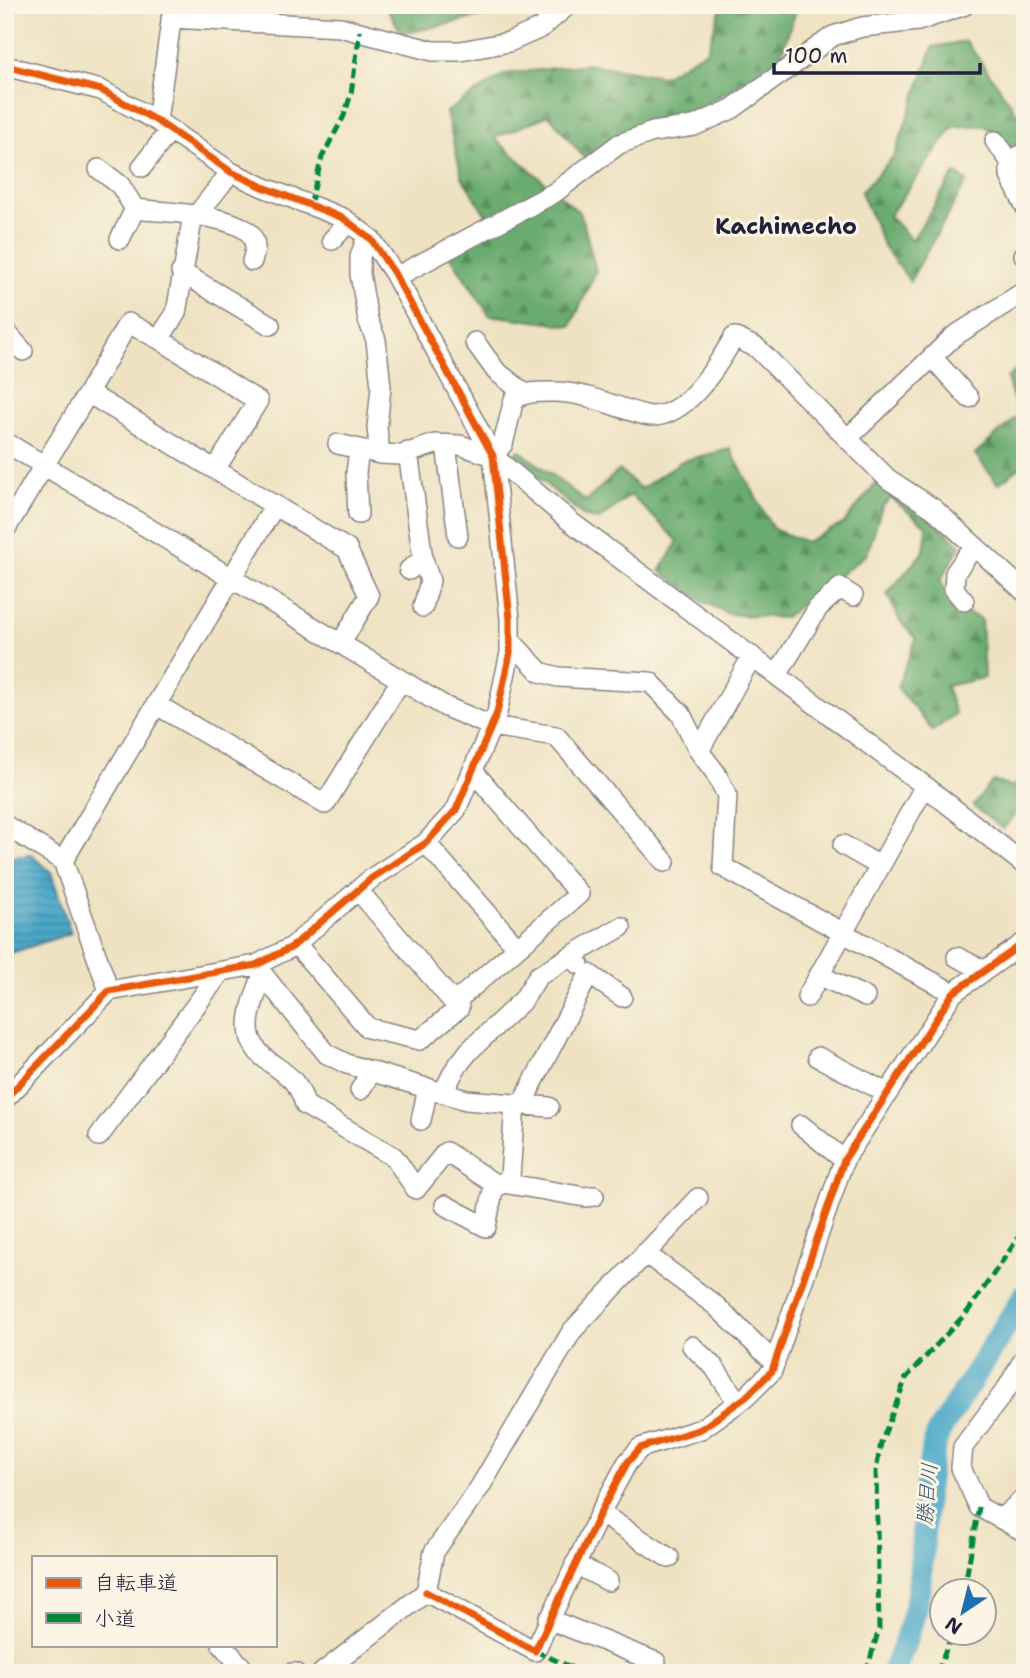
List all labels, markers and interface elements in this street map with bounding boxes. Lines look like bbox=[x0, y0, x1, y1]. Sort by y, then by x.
scale bar bbox=[774, 32, 981, 76]
text: 100 m bbox=[785, 42, 848, 70]
district label: Kachimecho bbox=[715, 211, 857, 241]
water label: 勝目川 bbox=[910, 1461, 944, 1527]
legend bbox=[32, 1556, 276, 1646]
text: 自転車道 bbox=[94, 1569, 178, 1597]
north arrow bbox=[928, 1576, 998, 1646]
text: 小道 bbox=[94, 1605, 136, 1633]
text: N bbox=[940, 1611, 967, 1640]

